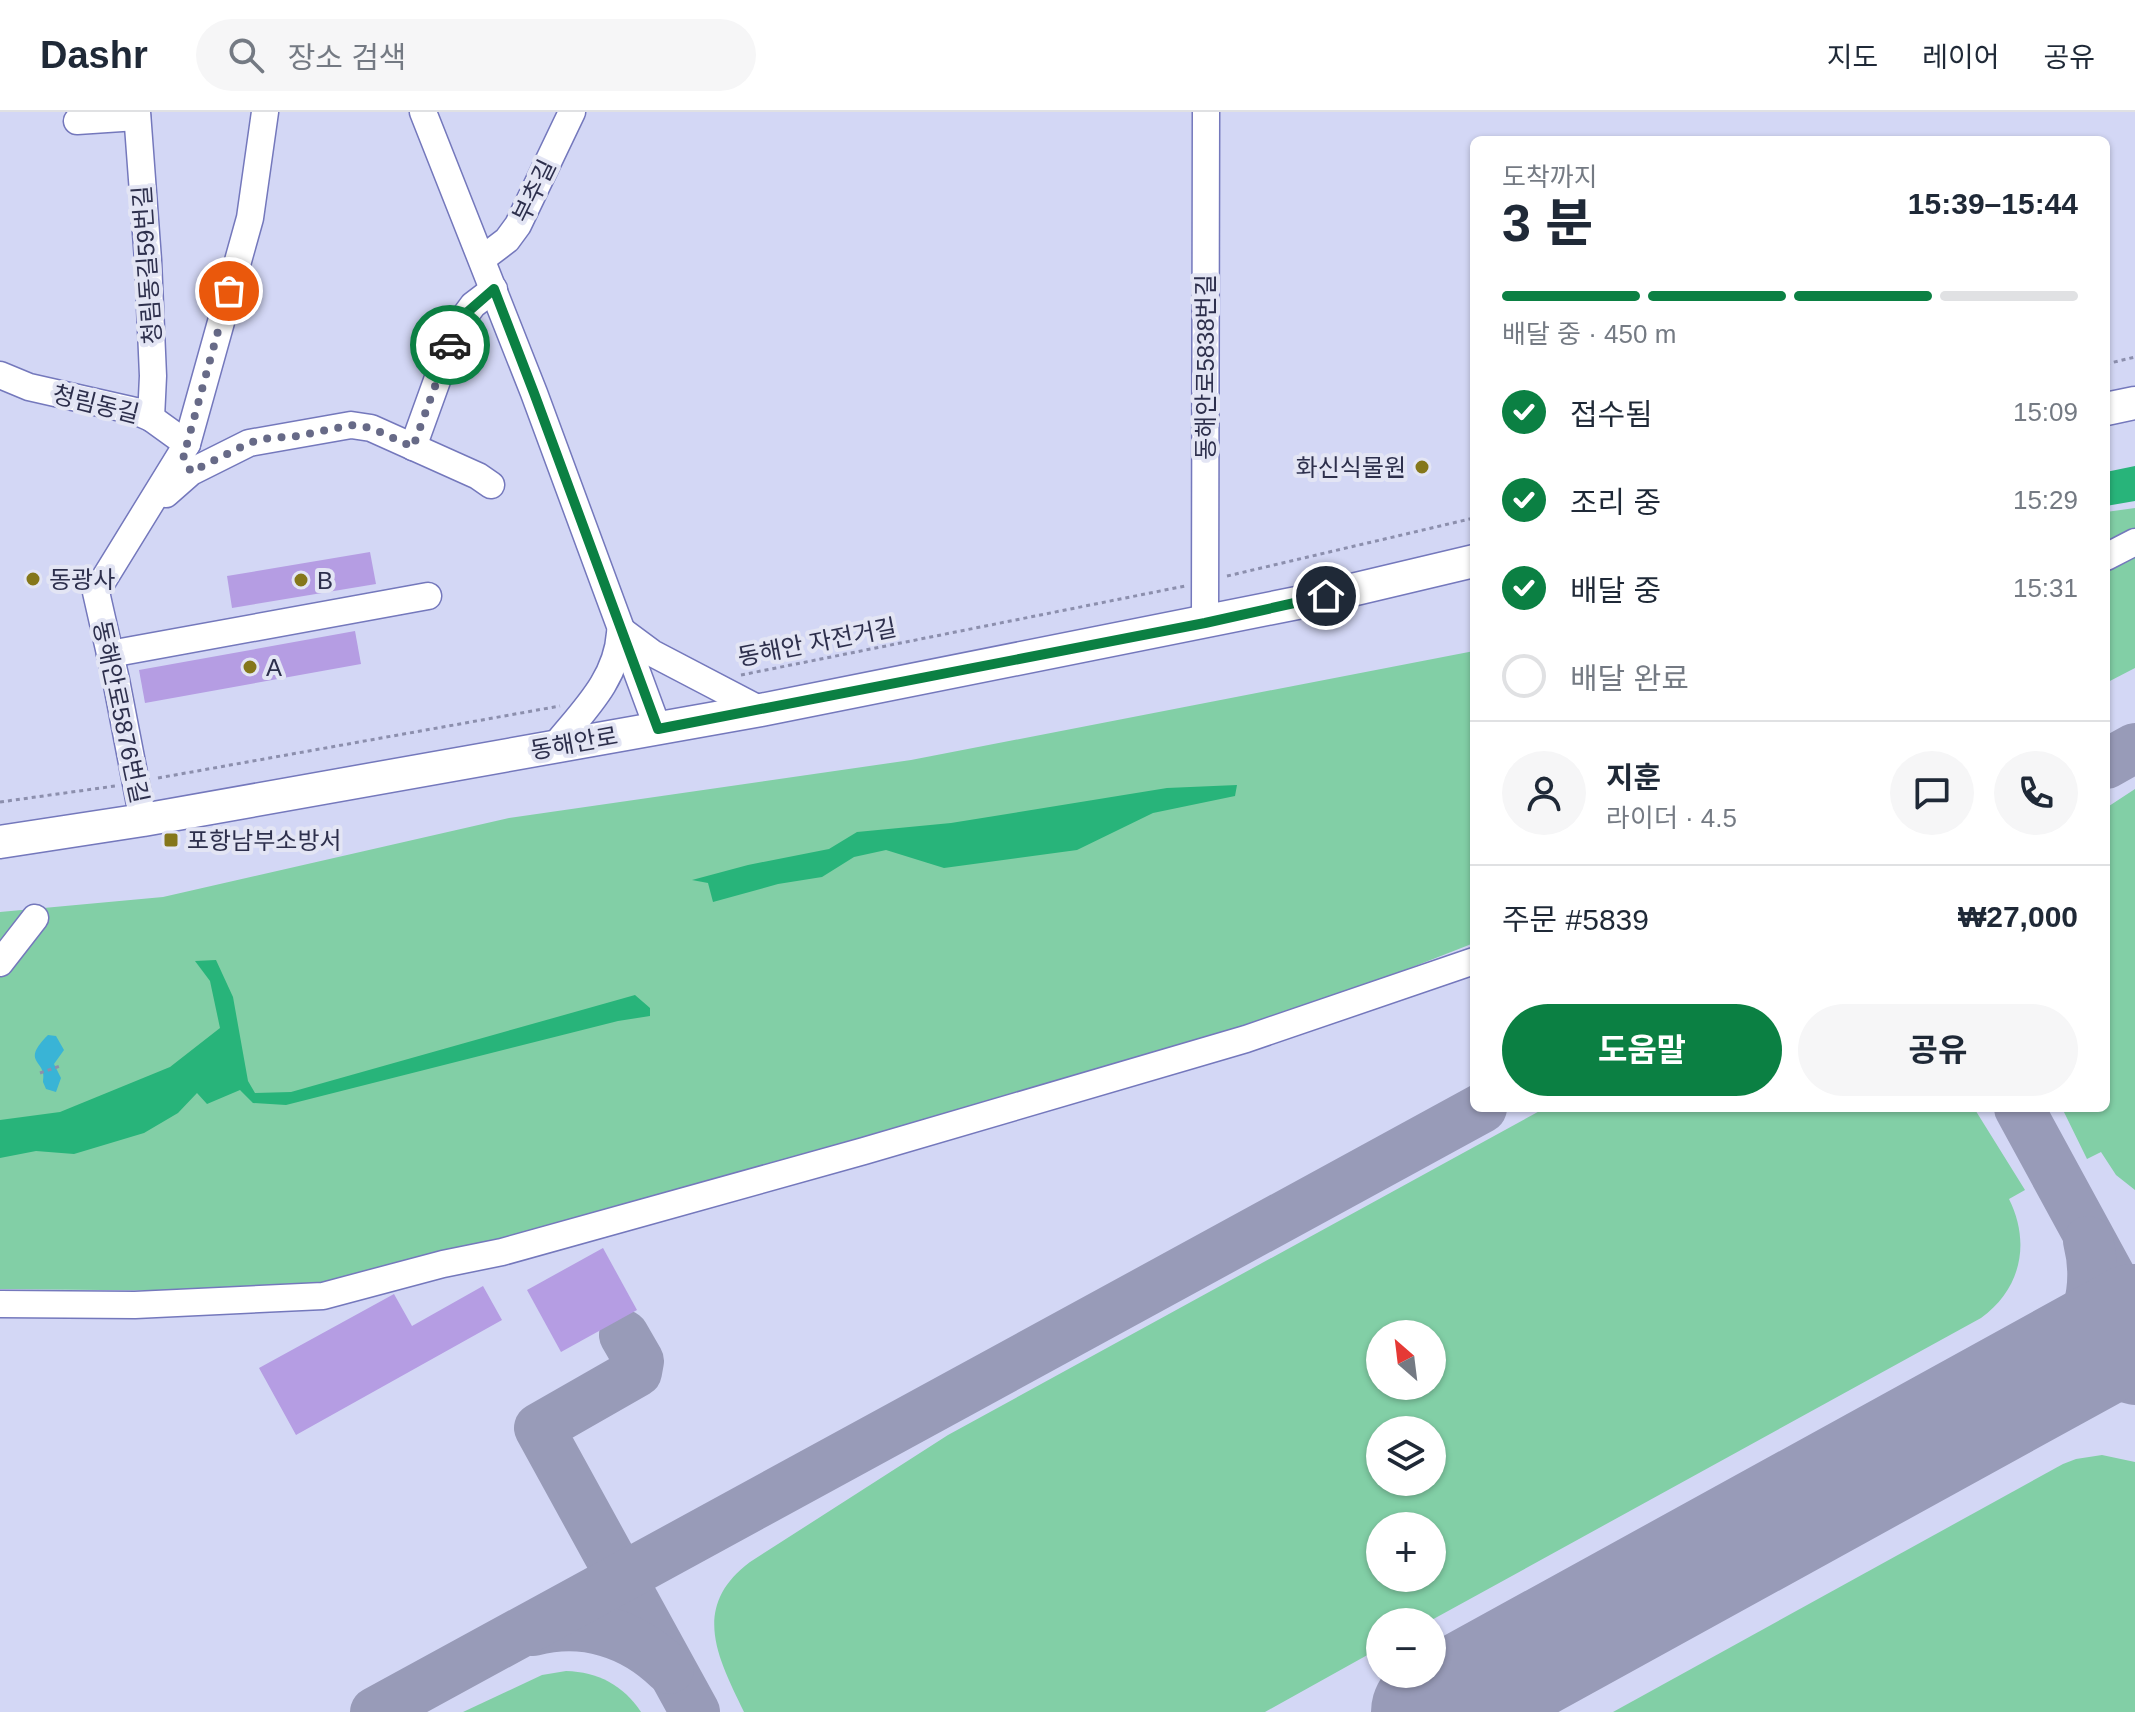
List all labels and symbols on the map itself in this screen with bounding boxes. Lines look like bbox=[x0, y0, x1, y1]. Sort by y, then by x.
street label: 부추길 bbox=[507, 155, 561, 227]
street label: 청림동길59번길 bbox=[128, 185, 166, 345]
pin bbox=[195, 257, 263, 325]
street label: 동해안로5838번길 bbox=[1192, 274, 1219, 460]
courier bbox=[410, 305, 490, 385]
street label: 청림동길 bbox=[50, 380, 142, 428]
place label: 화신식물원 bbox=[1296, 454, 1406, 481]
marker: 화신식물원 bbox=[1413, 458, 1431, 476]
pin bbox=[1292, 562, 1360, 630]
place label: 동광사 bbox=[49, 566, 115, 593]
place label: B bbox=[317, 567, 333, 594]
marker: 동광사 bbox=[24, 570, 42, 588]
marker: B bbox=[292, 571, 310, 589]
street label: 동해안 자전거길 bbox=[735, 613, 899, 671]
street label: 동해안로5876번길 bbox=[88, 618, 154, 806]
place label: A bbox=[266, 654, 282, 681]
marker: A bbox=[241, 658, 259, 676]
street label: 동해안로 bbox=[528, 722, 620, 764]
place label: 포항남부소방서 bbox=[187, 827, 342, 854]
marker: 포항남부소방서 bbox=[162, 831, 180, 849]
north arrow bbox=[1366, 1320, 1446, 1400]

